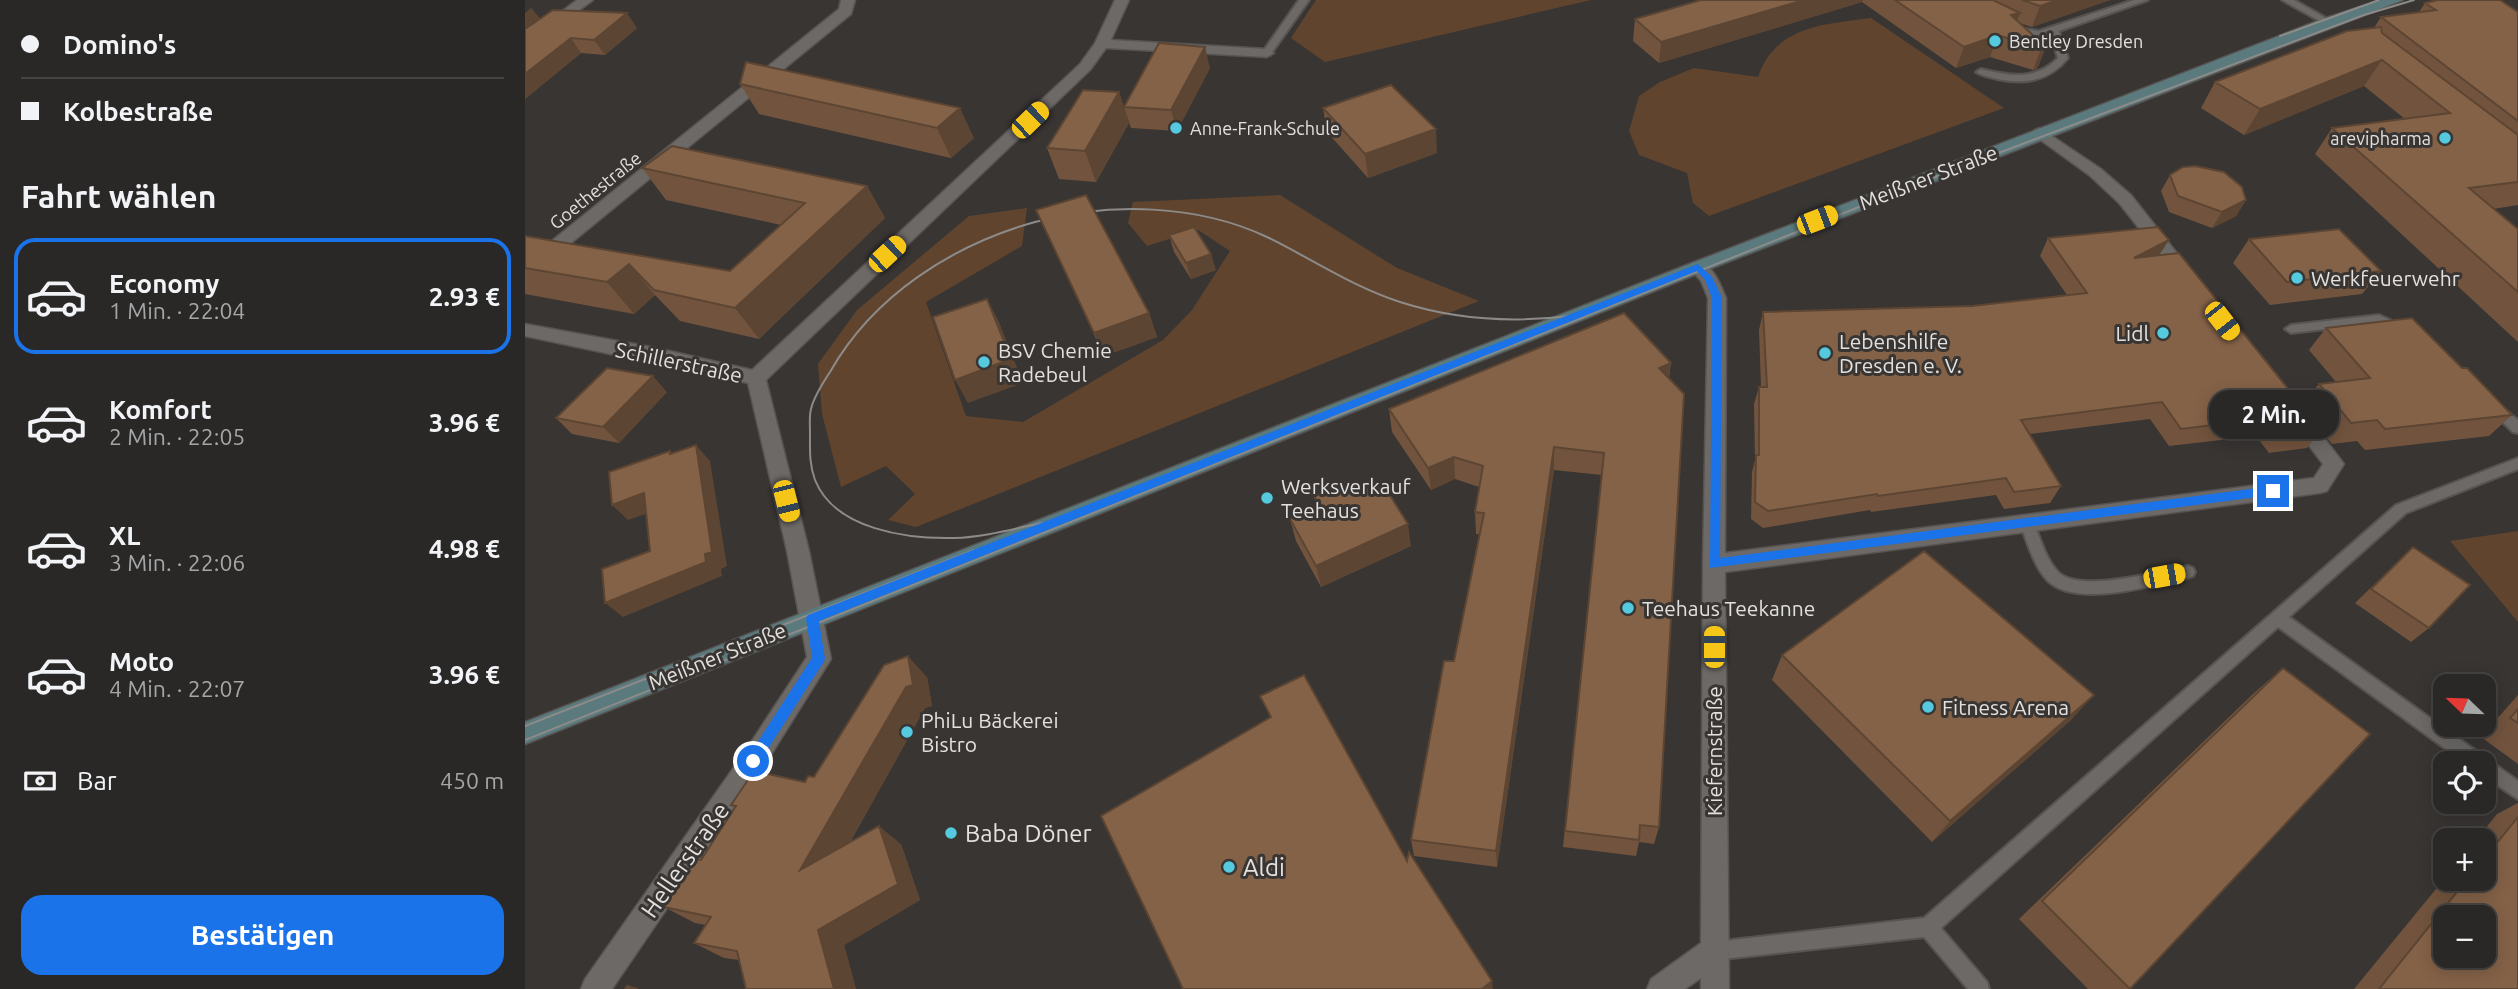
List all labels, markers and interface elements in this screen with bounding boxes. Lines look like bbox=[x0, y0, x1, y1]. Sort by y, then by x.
text: Domino's bbox=[63, 30, 176, 59]
place label: Bentley Dresden bbox=[2009, 31, 2143, 51]
marker: Bentley Dresden bbox=[1987, 33, 2003, 49]
text: Kolbestraße bbox=[63, 97, 213, 126]
car bbox=[1008, 98, 1053, 142]
place label: Anne-Frank-Schule bbox=[1190, 118, 1340, 138]
marker: Anne-Frank-Schule bbox=[1168, 120, 1184, 136]
place label: arevipharma bbox=[2330, 128, 2431, 148]
marker: arevipharma bbox=[2437, 130, 2453, 146]
street label: Meißner Straße bbox=[1855, 140, 2001, 214]
street label: Goethestraße bbox=[545, 147, 645, 233]
text: Fahrt wählen bbox=[21, 178, 216, 214]
car bbox=[1794, 203, 1841, 237]
car bbox=[865, 232, 910, 276]
icon: car bbox=[25, 265, 88, 328]
place label: Werkfeuerwehr bbox=[2311, 266, 2460, 290]
text: Economy bbox=[109, 269, 219, 298]
marker: Werkfeuerwehr bbox=[2289, 270, 2305, 286]
text: 2.93 € bbox=[429, 282, 500, 311]
text: 1 Min. · 22:04 bbox=[109, 298, 245, 323]
car bbox=[2201, 298, 2244, 344]
place label: Lidl bbox=[2115, 321, 2149, 345]
marker: Lidl bbox=[2155, 325, 2171, 341]
place label: Lebenshilfe Dresden e. V. bbox=[1839, 329, 1962, 377]
street label: Schillerstraße bbox=[614, 337, 744, 387]
place label: BSV Chemie Radebeul bbox=[998, 338, 1112, 386]
marker: Lebenshilfe Dresden e. V. bbox=[1817, 345, 1833, 361]
marker: BSV Chemie Radebeul bbox=[976, 354, 992, 370]
callout: 2 Min. bbox=[2208, 390, 2338, 438]
icon: car bbox=[25, 391, 88, 454]
text: Komfort bbox=[109, 395, 212, 424]
text: 2 Min. bbox=[2242, 402, 2306, 427]
text: 3.96 € bbox=[429, 408, 500, 437]
text: 2 Min. · 22:05 bbox=[109, 424, 245, 449]
place label: Werksverkauf Teehaus bbox=[1281, 474, 1412, 522]
route end bbox=[2257, 475, 2289, 507]
car bbox=[771, 478, 802, 524]
marker: Werksverkauf Teehaus bbox=[1259, 490, 1275, 506]
icon: car bbox=[25, 517, 88, 580]
text: XL bbox=[109, 521, 140, 550]
text: 4.98 € bbox=[429, 534, 500, 563]
text: 3 Min. · 22:06 bbox=[109, 550, 245, 575]
car bbox=[2142, 562, 2187, 590]
place label: Teehaus Teekanne bbox=[1642, 596, 1815, 620]
marker: Teehaus Teekanne bbox=[1620, 600, 1636, 616]
street label: Meißner Straße bbox=[645, 617, 789, 695]
car bbox=[1704, 626, 1725, 668]
icon: car bbox=[25, 643, 88, 706]
text: Moto bbox=[109, 647, 174, 676]
text: 3.96 € bbox=[429, 660, 500, 689]
north arrow bbox=[2433, 674, 2495, 737]
map controls bbox=[2433, 674, 2496, 968]
text: 4 Min. · 22:07 bbox=[109, 676, 245, 701]
street label: Kiefernstraße bbox=[1702, 686, 1726, 816]
place label: Fitness Arena bbox=[1942, 695, 2069, 719]
marker: Fitness Arena bbox=[1920, 699, 1936, 715]
place label: PhiLu Bäckerei Bistro bbox=[921, 708, 1059, 756]
marker: PhiLu Bäckerei Bistro bbox=[899, 724, 915, 740]
route start bbox=[737, 745, 769, 777]
button: locate bbox=[2433, 751, 2496, 814]
icon: cash bbox=[21, 762, 59, 800]
text: Bar bbox=[77, 766, 117, 795]
text: 450 m bbox=[440, 768, 504, 793]
street label: Hellerstraße bbox=[636, 797, 734, 923]
place label: Baba Döner bbox=[965, 820, 1091, 847]
marker: Baba Döner bbox=[943, 825, 959, 841]
button: + bbox=[2433, 828, 2496, 891]
place label: Aldi bbox=[1243, 854, 1285, 881]
marker: Aldi bbox=[1221, 859, 1237, 875]
button: Bestätigen bbox=[21, 895, 504, 975]
button: − bbox=[2433, 905, 2496, 968]

